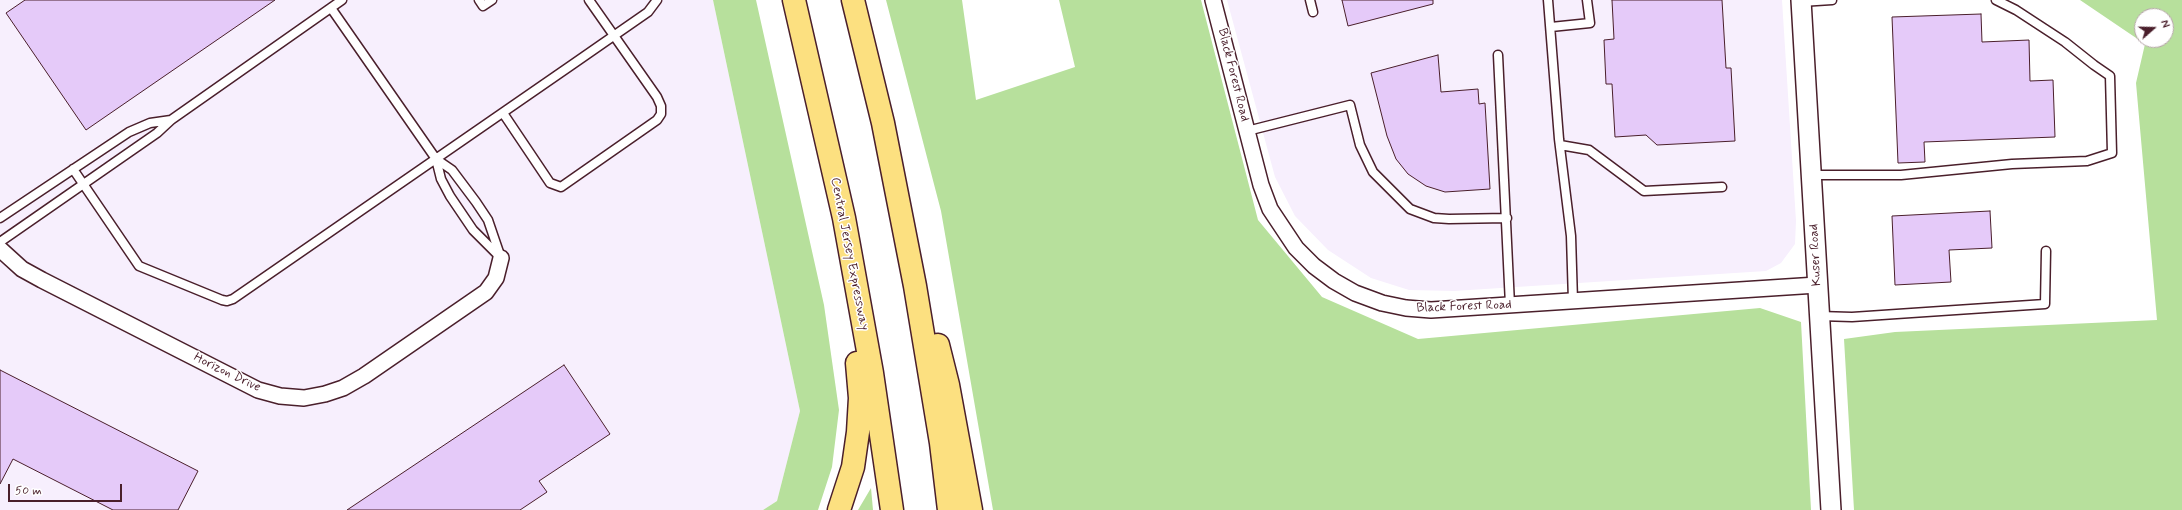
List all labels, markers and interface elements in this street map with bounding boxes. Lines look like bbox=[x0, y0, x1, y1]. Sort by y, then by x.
north arrow bbox=[2134, 8, 2174, 48]
text: N bbox=[2157, 18, 2172, 30]
street label: Black Forest Road bbox=[1214, 27, 1252, 123]
street label: Central Jersey Expressway bbox=[827, 176, 871, 332]
street label: Kuser Road bbox=[1807, 223, 1825, 287]
street label: Black Forest Road bbox=[1416, 298, 1512, 316]
street label: Horizon Drive bbox=[191, 350, 263, 396]
scale bar bbox=[10, 476, 124, 502]
text: 50 m bbox=[15, 483, 42, 499]

